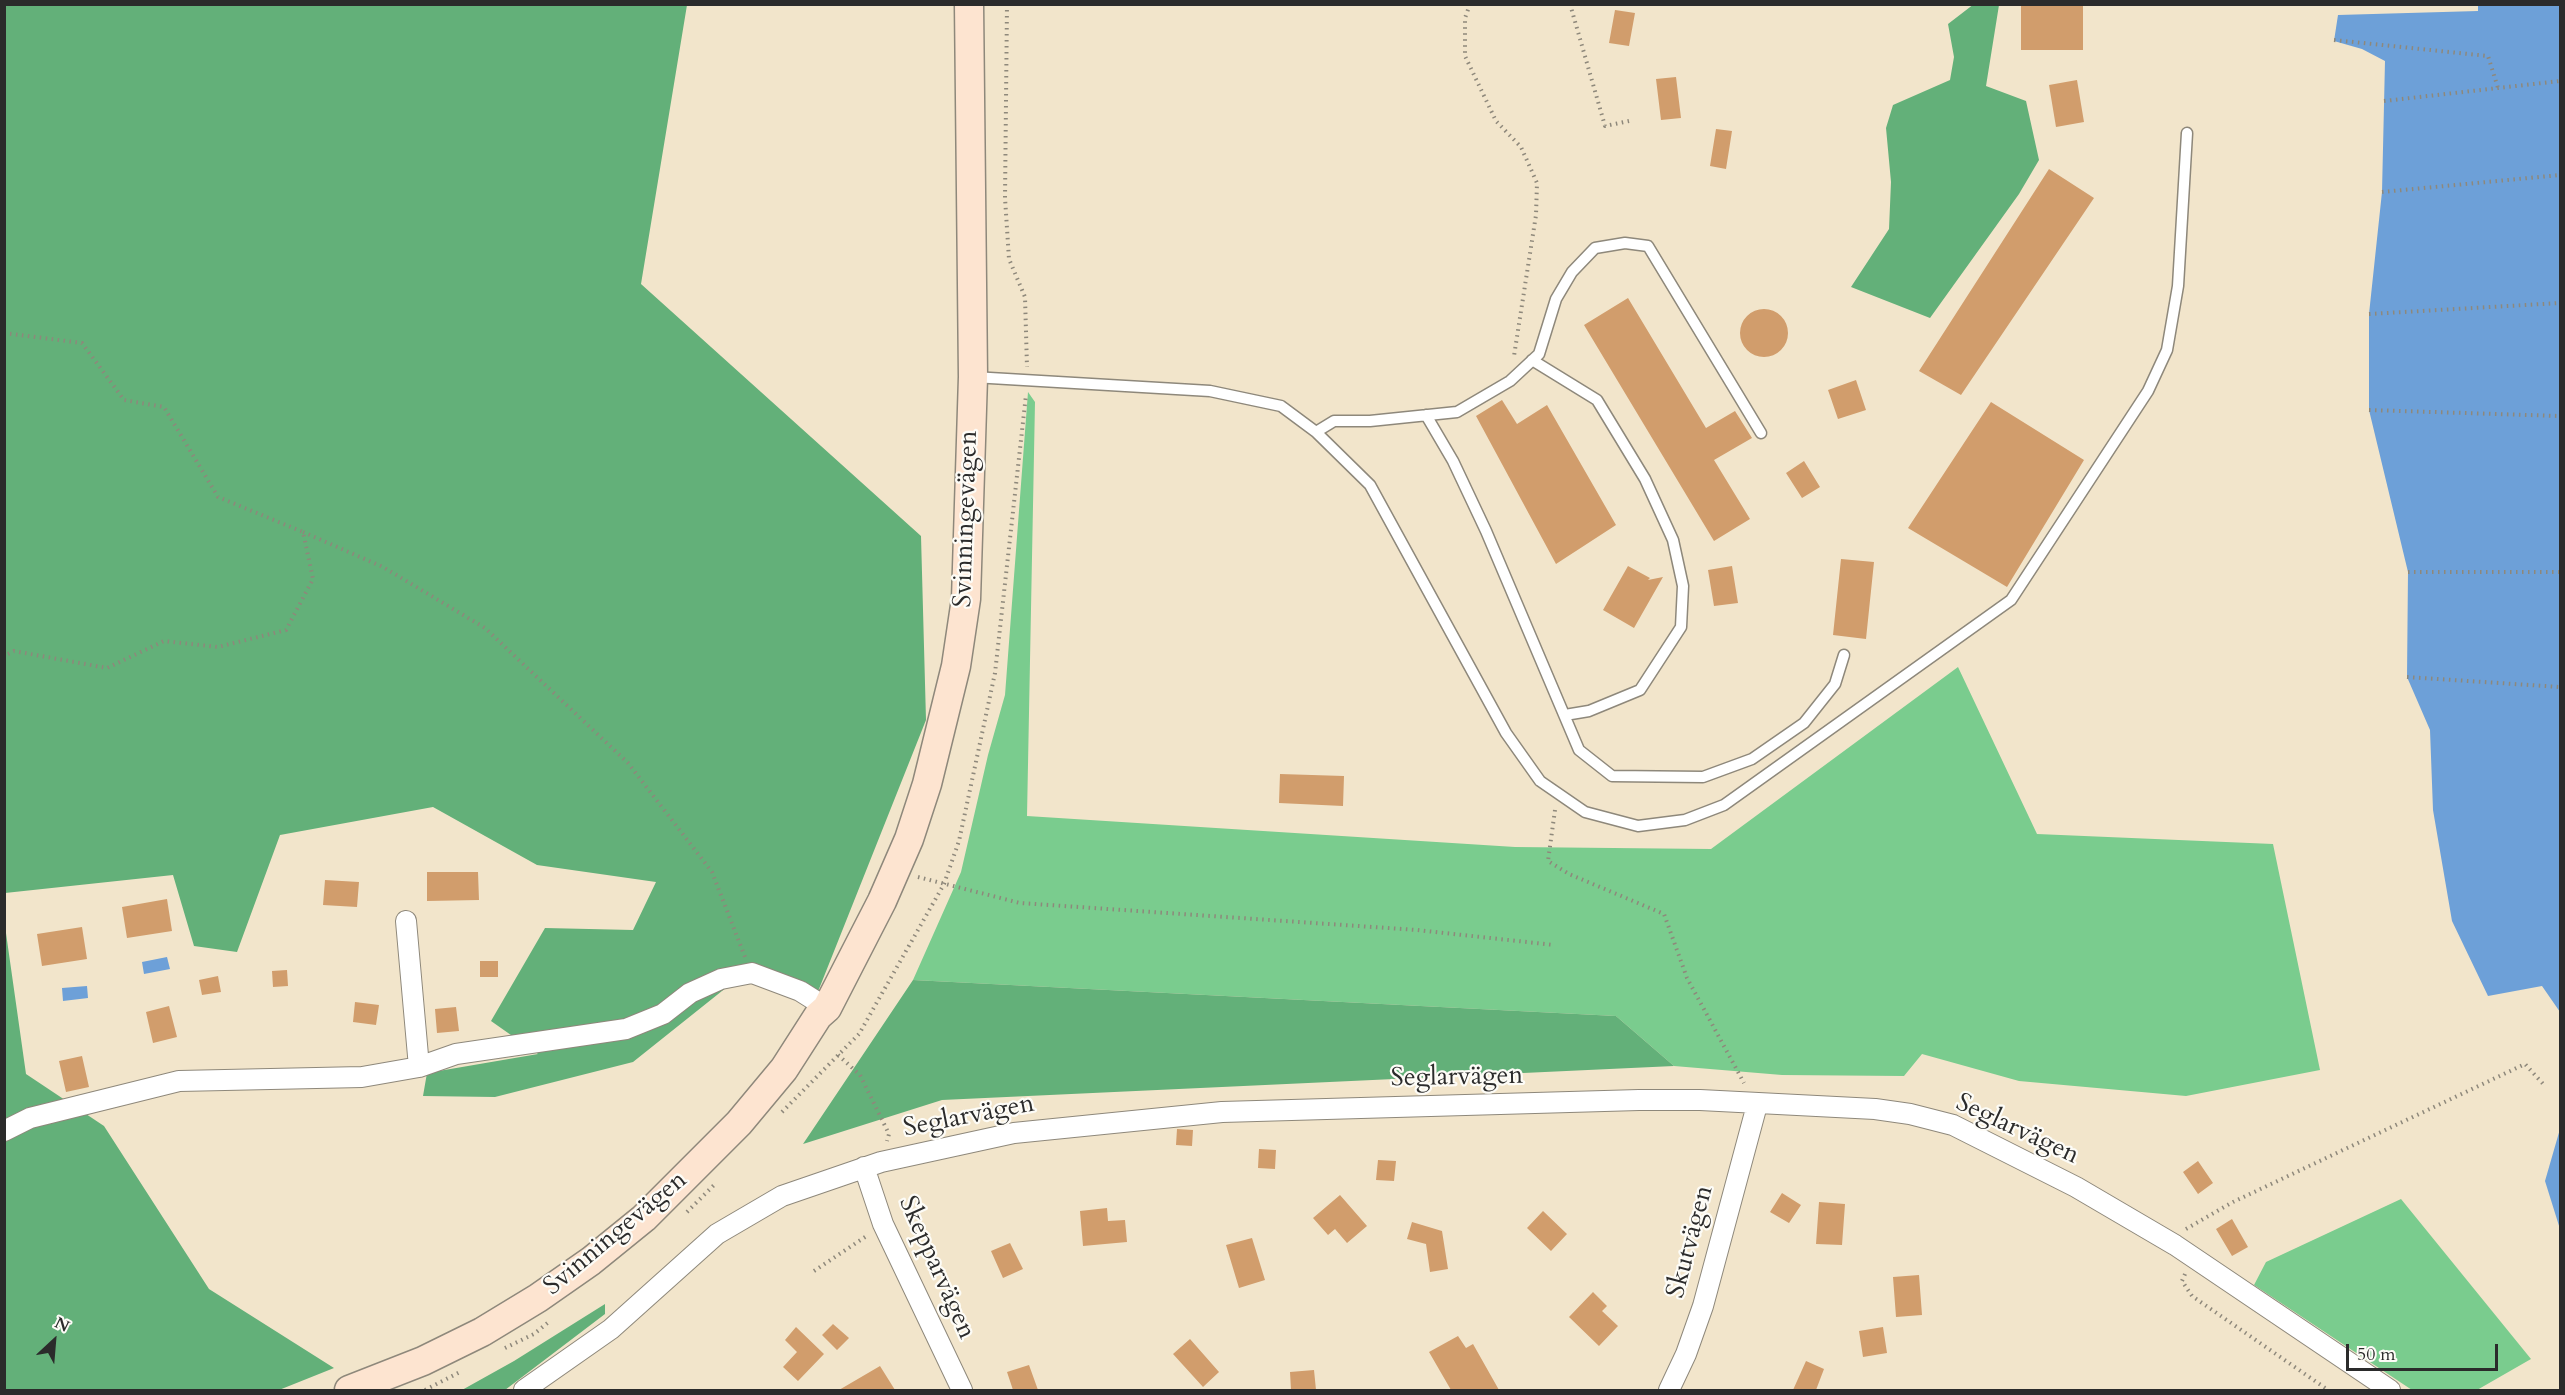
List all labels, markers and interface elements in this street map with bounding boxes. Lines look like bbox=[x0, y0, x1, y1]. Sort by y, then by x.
street label: Svinningevägen bbox=[948, 430, 986, 608]
street label: Seglarvägen bbox=[1390, 1061, 1524, 1095]
street label: Seglarvägen bbox=[1950, 1088, 2084, 1172]
street label: Seglarvägen bbox=[901, 1089, 1037, 1145]
street label: Svinningevägen bbox=[538, 1165, 694, 1303]
street label: Skutvägen bbox=[1661, 1182, 1721, 1302]
street label: Skepparvägen bbox=[891, 1192, 981, 1344]
north arrow bbox=[24, 1311, 84, 1371]
text: N bbox=[51, 1312, 73, 1338]
scale bar bbox=[2349, 1332, 2500, 1370]
text: 50 m bbox=[2357, 1342, 2396, 1367]

